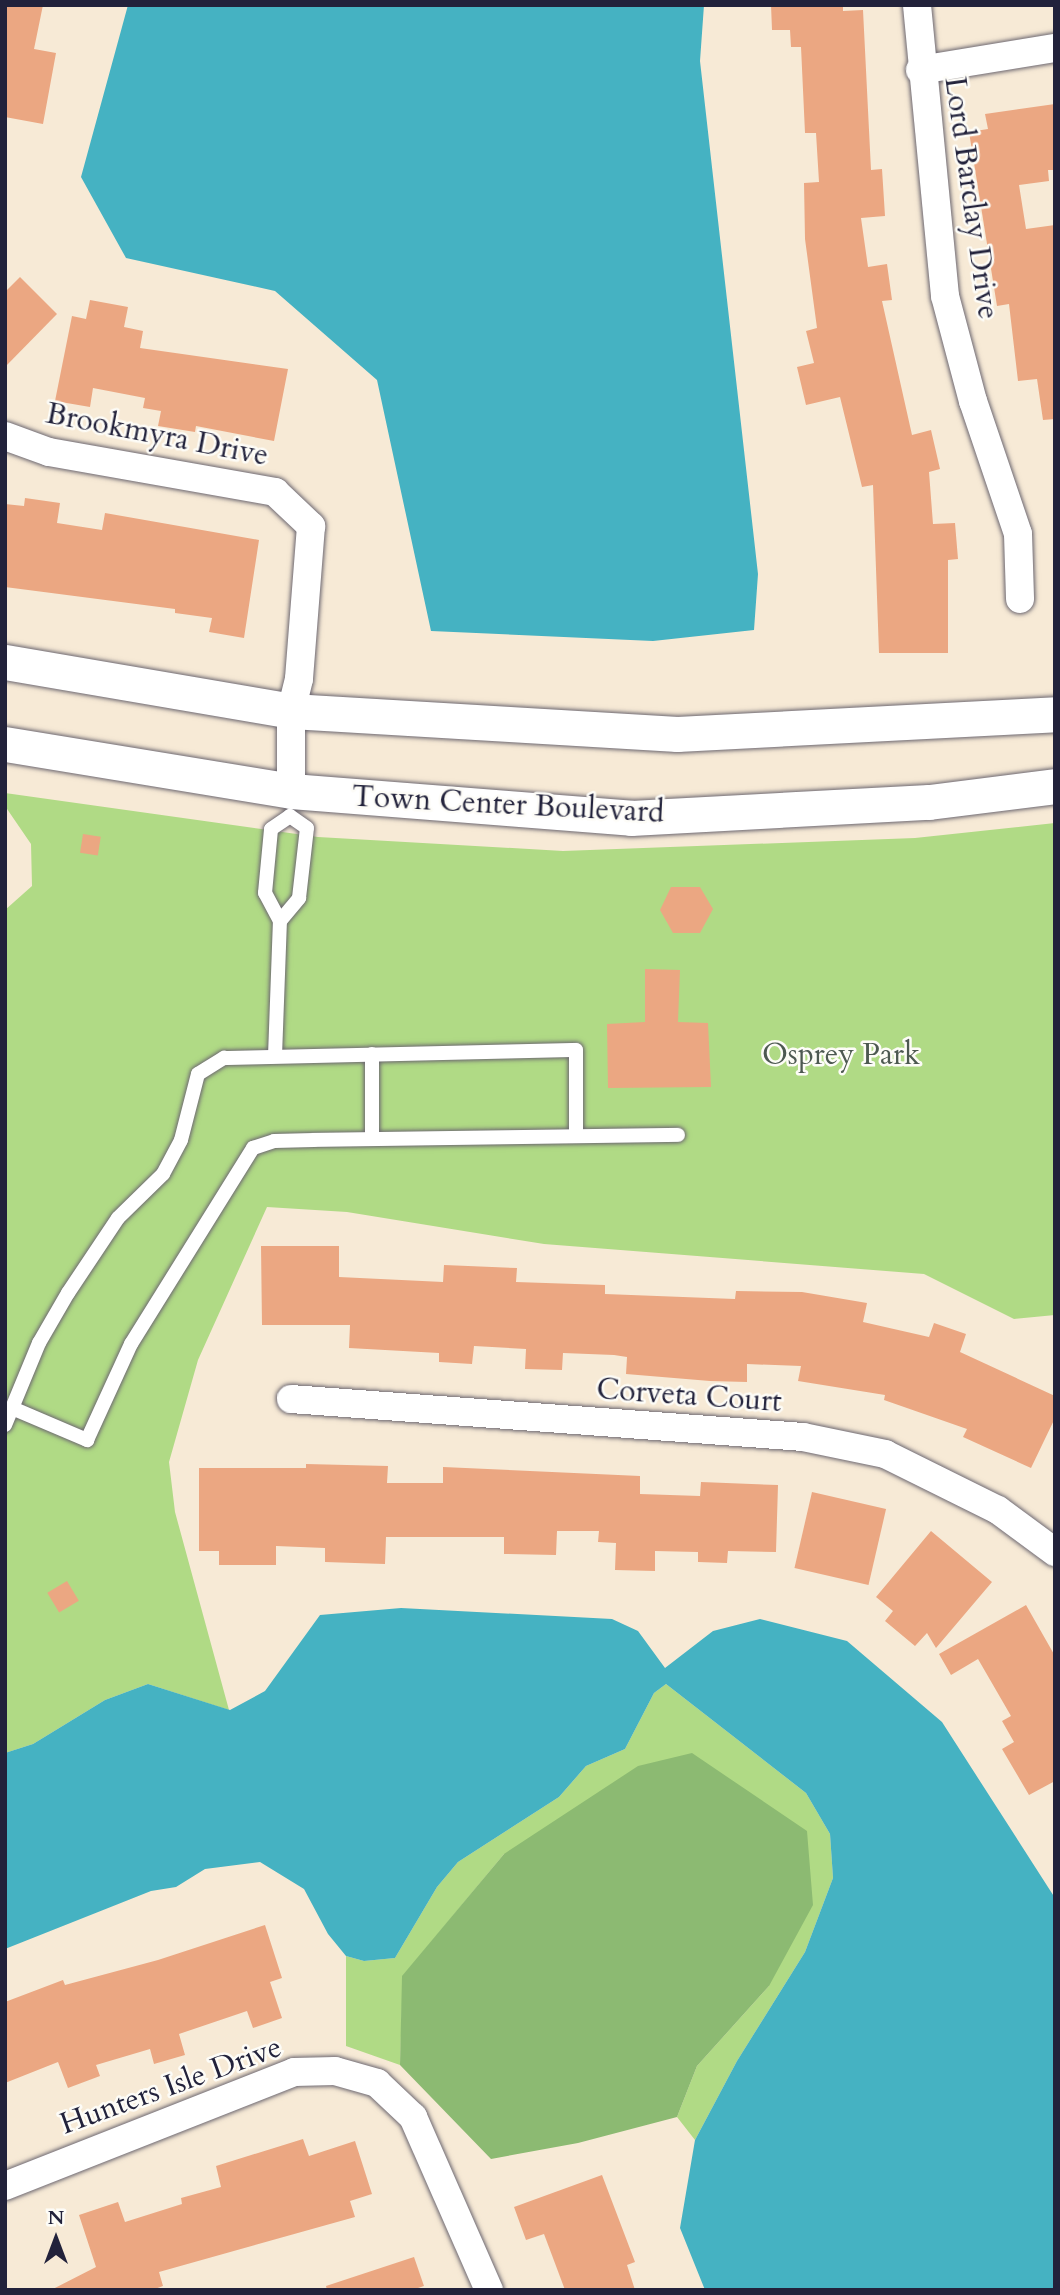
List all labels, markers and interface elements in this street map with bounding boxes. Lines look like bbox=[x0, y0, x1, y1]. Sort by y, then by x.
street label: Lord Barclay Drive bbox=[936, 75, 1006, 321]
street label: Brookmyra Drive bbox=[43, 396, 271, 474]
street label: Town Center Boulevard bbox=[351, 779, 665, 831]
park label: Osprey Park bbox=[762, 1037, 920, 1073]
street label: Corveta Court bbox=[595, 1372, 783, 1420]
street label: Hunters Isle Drive bbox=[55, 2029, 287, 2143]
north arrow bbox=[21, 2204, 91, 2274]
text: N bbox=[48, 2205, 64, 2231]

